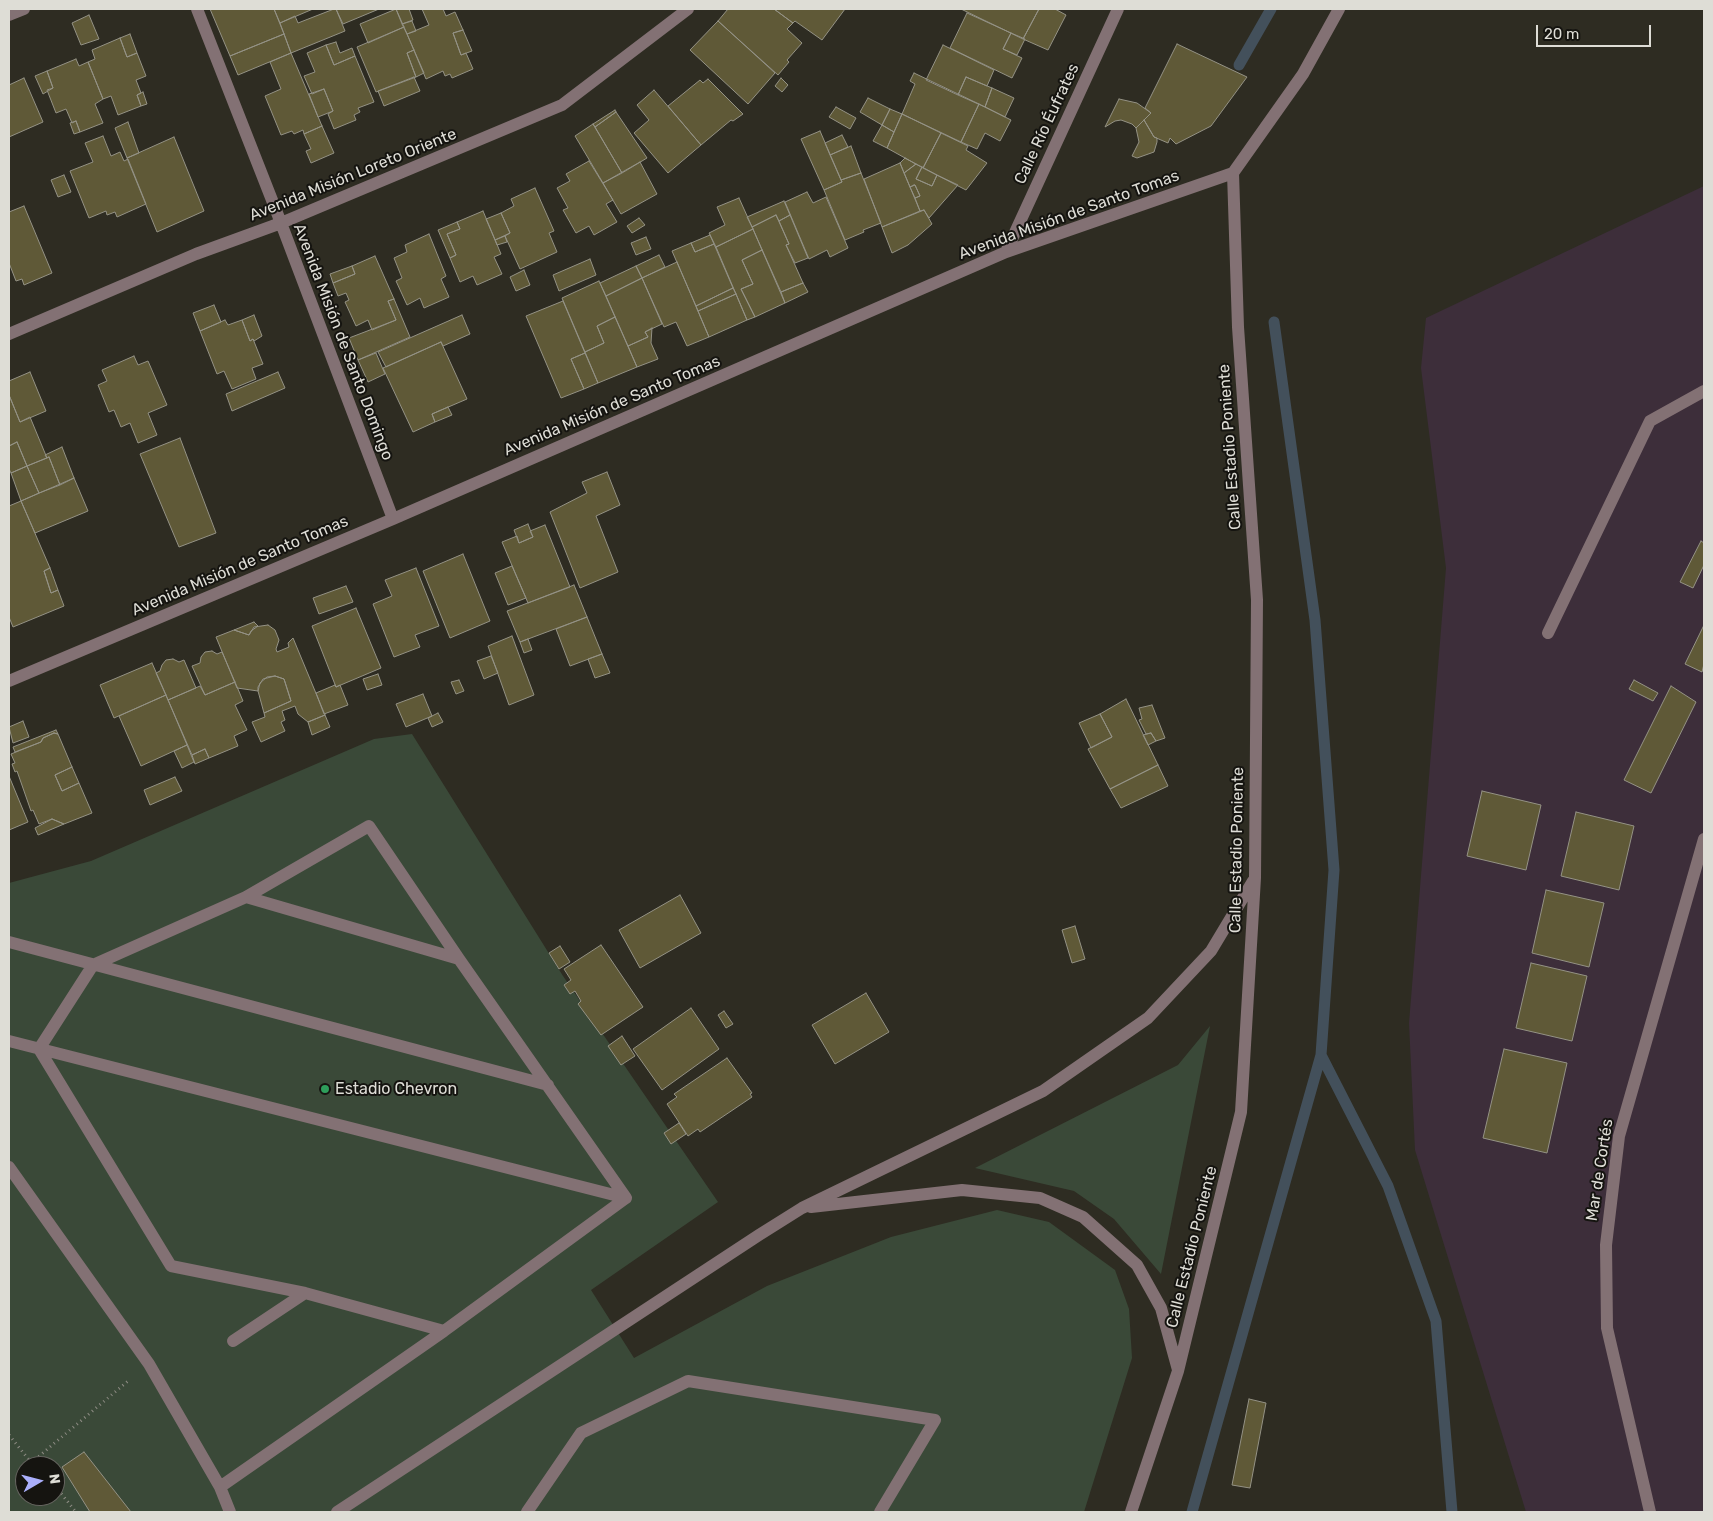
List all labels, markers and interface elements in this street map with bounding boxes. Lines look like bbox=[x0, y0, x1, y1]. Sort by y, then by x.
scale bar bbox=[1538, 15, 1653, 47]
text: 20 m bbox=[1544, 25, 1579, 43]
street label: Calle Río Éufrates bbox=[1011, 61, 1083, 187]
street label: Avenida Misión Loreto Oriente bbox=[247, 125, 459, 225]
street label: Avenida Misión de Santo Tomas bbox=[956, 166, 1182, 264]
street label: Avenida Misión de Santo Domingo bbox=[289, 221, 397, 463]
street label: Avenida Misión de Santo Tomas bbox=[501, 352, 723, 460]
street label: Calle Estadio Poniente bbox=[1215, 363, 1245, 531]
street label: Avenida Misión de Santo Tomas bbox=[129, 512, 351, 620]
street label: Calle Estadio Poniente bbox=[1226, 767, 1248, 933]
place label: Estadio Chevron bbox=[335, 1079, 457, 1099]
marker: Estadio Chevron bbox=[319, 1083, 331, 1095]
street label: Mar de Cortés bbox=[1582, 1118, 1618, 1222]
street label: Calle Estadio Poniente bbox=[1163, 1164, 1221, 1330]
north arrow bbox=[15, 1456, 65, 1506]
text: N bbox=[45, 1473, 63, 1485]

